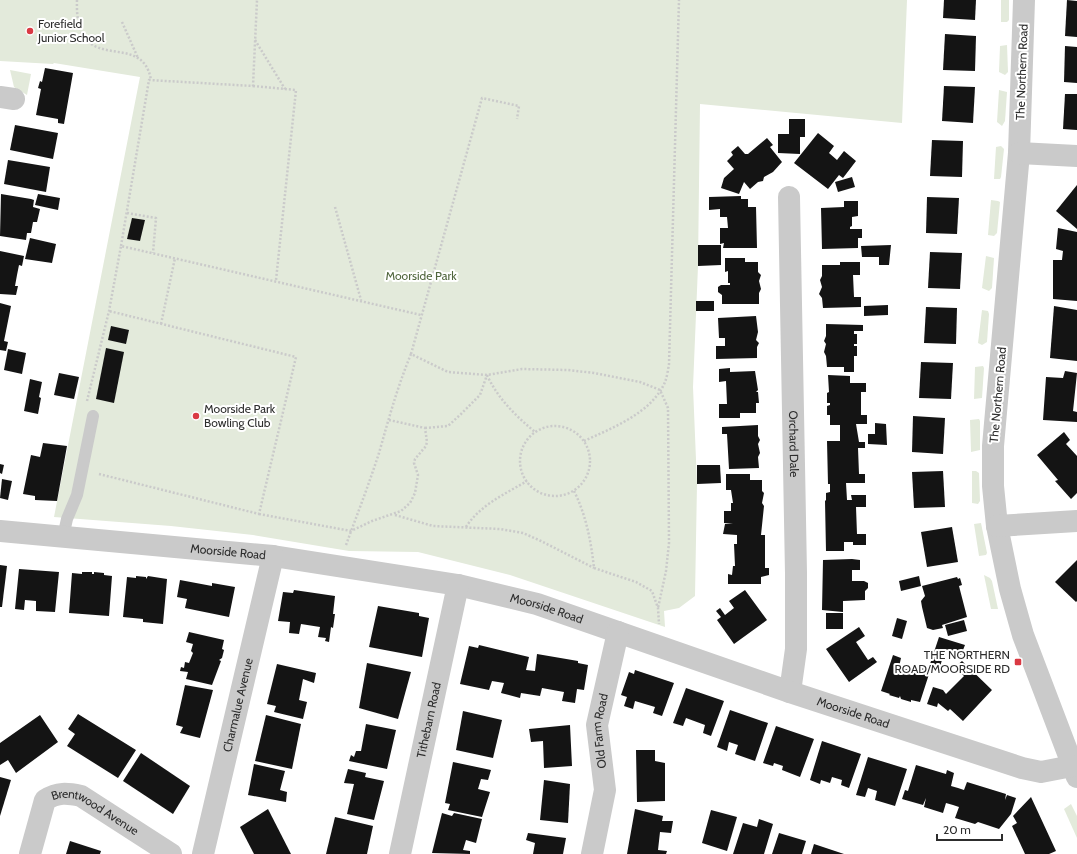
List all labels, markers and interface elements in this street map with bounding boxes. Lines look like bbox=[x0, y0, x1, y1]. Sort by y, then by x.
place label: Forefield Junior School bbox=[37, 16, 105, 45]
street label: The Northern Road bbox=[1012, 24, 1031, 120]
marker: Forefield Junior School bbox=[25, 26, 35, 36]
park label: Moorside Park bbox=[385, 268, 457, 283]
street label: The Northern Road bbox=[986, 346, 1009, 444]
place label: Moorside Park Bowling Club bbox=[204, 401, 276, 430]
street label: Orchard Dale bbox=[786, 410, 802, 478]
marker: Moorside Park Bowling Club bbox=[191, 411, 201, 421]
street label: Moorside Road bbox=[190, 540, 266, 562]
street label: Moorside Road bbox=[509, 590, 585, 626]
place label: THE NORTHERN ROAD/MOORSIDE RD bbox=[895, 647, 1010, 676]
street label: Charmalue Avenue bbox=[219, 657, 256, 753]
marker: THE NORTHERN ROAD/MOORSIDE RD bbox=[1013, 657, 1023, 667]
street label: Tithebarn Road bbox=[413, 681, 444, 759]
street label: Old Farm Road bbox=[589, 692, 611, 769]
street label: Moorside Road bbox=[815, 693, 892, 731]
street label: Brentwood Avenue bbox=[49, 786, 142, 838]
scale bar bbox=[937, 816, 1002, 842]
text: 20 m bbox=[943, 822, 971, 837]

